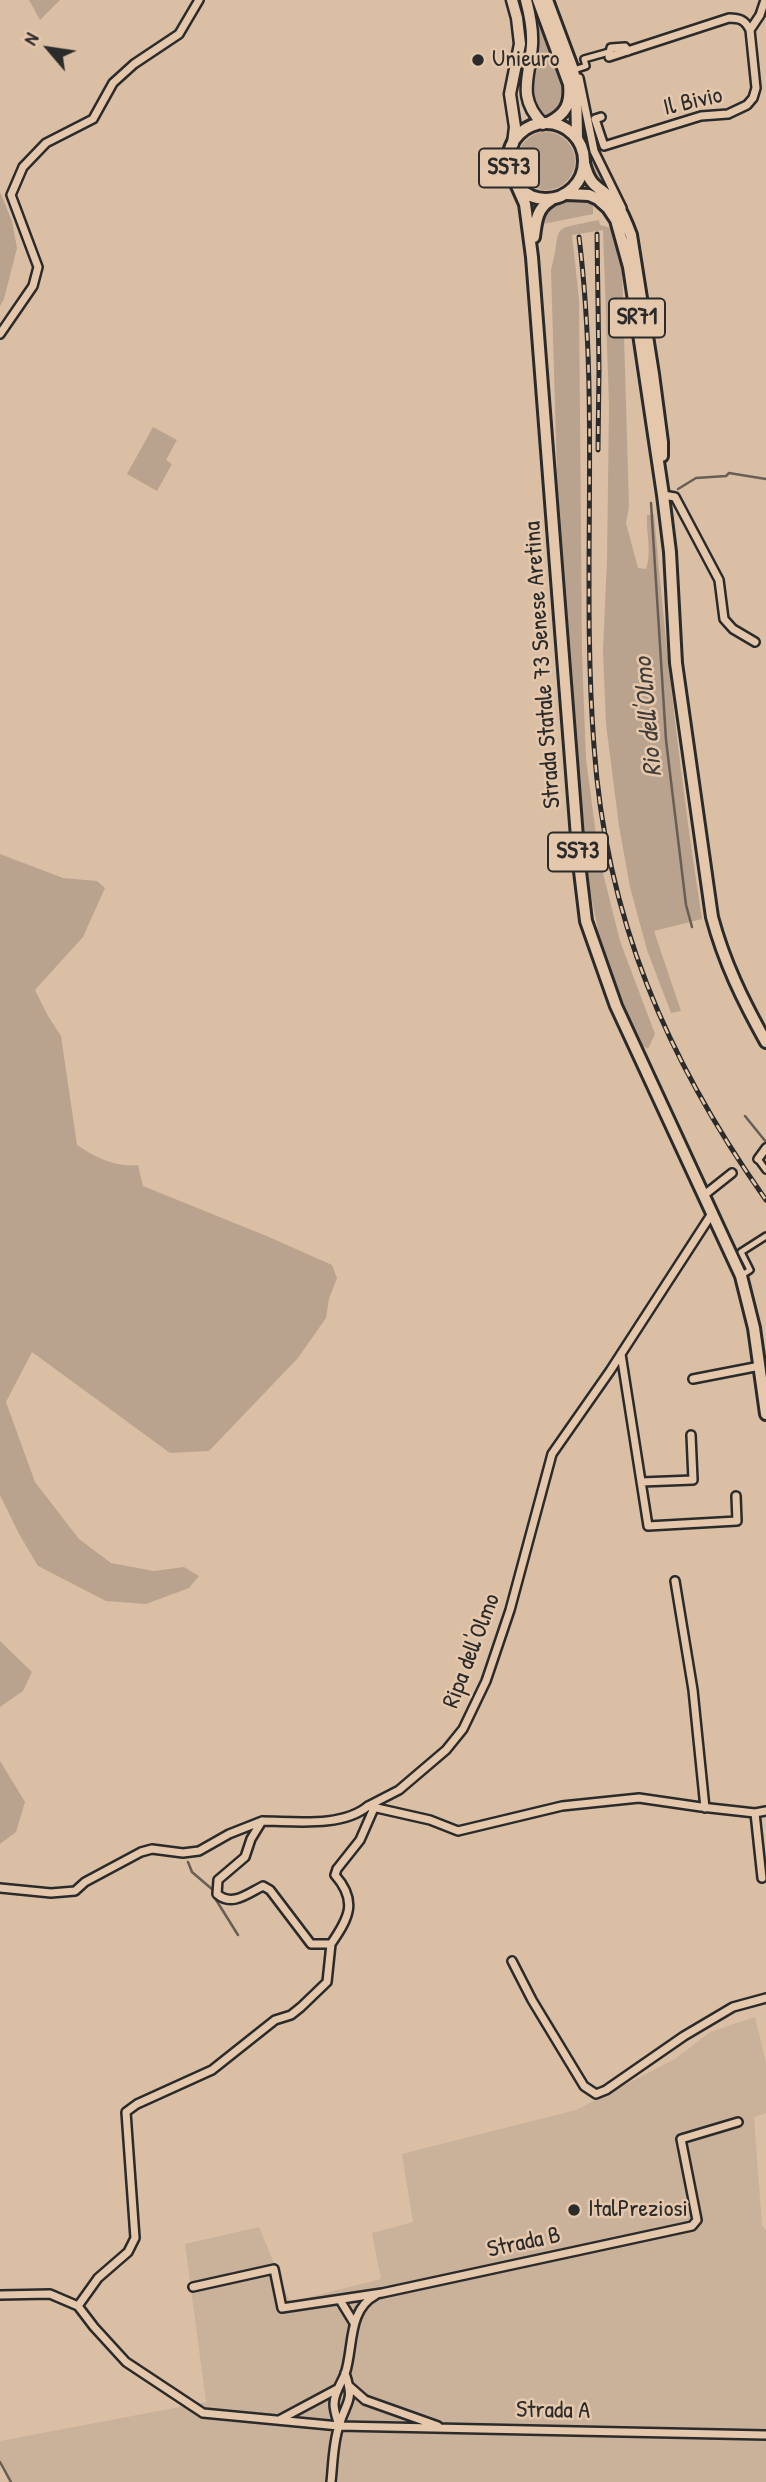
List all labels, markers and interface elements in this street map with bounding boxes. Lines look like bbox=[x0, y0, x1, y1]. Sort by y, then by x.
north arrow bbox=[14, 14, 84, 84]
text: N bbox=[17, 28, 44, 50]
place label: Unieuro bbox=[492, 46, 559, 74]
marker: Unieuro bbox=[470, 52, 486, 68]
street label: Il Bivio bbox=[661, 81, 725, 123]
road number: SS73 bbox=[479, 148, 539, 188]
road number: SR71 bbox=[609, 298, 665, 338]
street label: Strada Statale 73 Senese Aretina bbox=[519, 520, 567, 810]
water label: Rio dell'Olmo bbox=[628, 656, 670, 778]
road number: SS73 bbox=[548, 832, 608, 872]
street label: Ripa dell'Olmo bbox=[437, 1590, 507, 1712]
place label: ItalPreziosi bbox=[588, 2196, 688, 2224]
marker: ItalPreziosi bbox=[566, 2202, 582, 2218]
street label: Strada B bbox=[485, 2221, 563, 2265]
street label: Strada A bbox=[516, 2396, 590, 2426]

